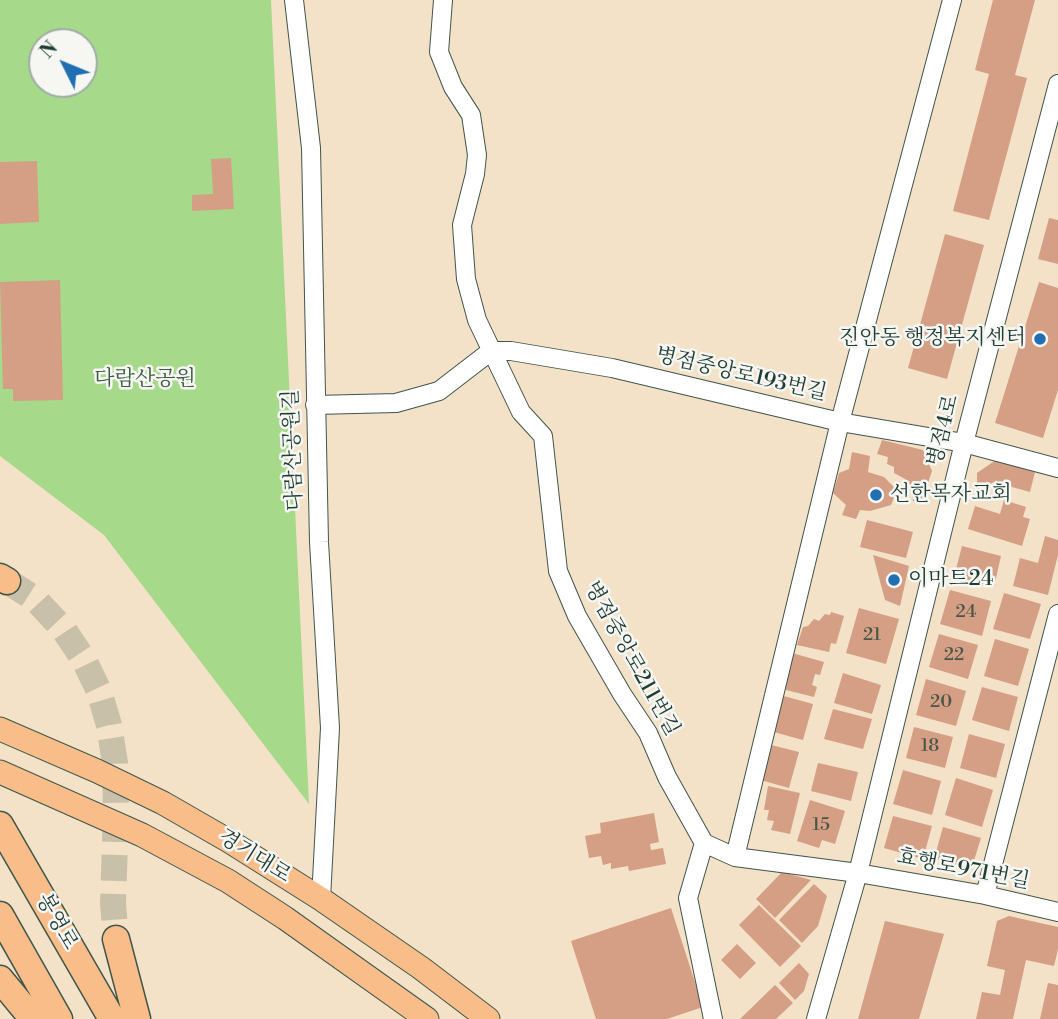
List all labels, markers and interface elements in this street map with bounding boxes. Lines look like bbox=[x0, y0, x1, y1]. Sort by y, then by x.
north arrow bbox=[28, 28, 98, 98]
text: N bbox=[35, 36, 63, 64]
place label: 진안동 행정복지센터 bbox=[839, 326, 1026, 352]
marker: 진안동 행정복지센터 bbox=[1032, 331, 1048, 347]
street label: 병점중앙로193번길 bbox=[653, 343, 829, 407]
park label: 다람산공원 bbox=[94, 367, 196, 393]
street label: 다람산공원길 bbox=[279, 389, 309, 511]
street label: 병점4로 bbox=[923, 392, 965, 470]
place label: 선한목자교회 bbox=[890, 482, 1012, 508]
marker: 선한목자교회 bbox=[868, 487, 884, 503]
place label: 이마트24 bbox=[908, 567, 993, 593]
marker: 이마트24 bbox=[886, 572, 902, 588]
street label: 병점중앙로211번길 bbox=[578, 577, 684, 741]
house number: 24 bbox=[955, 602, 977, 624]
house number: 21 bbox=[863, 625, 881, 647]
house number: 22 bbox=[944, 645, 964, 667]
house number: 20 bbox=[930, 692, 952, 714]
house number: 18 bbox=[921, 736, 939, 758]
house number: 15 bbox=[812, 815, 830, 837]
street label: 경기대로 bbox=[213, 825, 295, 889]
street label: 효행로971번길 bbox=[895, 845, 1031, 895]
street label: 봉영로 bbox=[30, 889, 82, 955]

